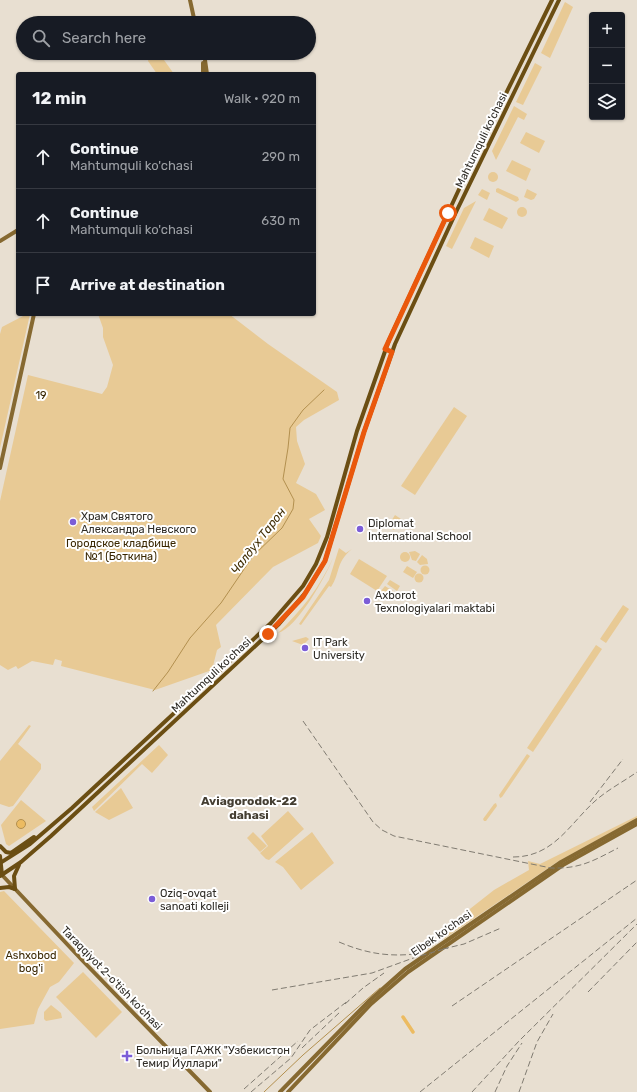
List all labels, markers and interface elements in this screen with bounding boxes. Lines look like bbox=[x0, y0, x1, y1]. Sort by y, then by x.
map controls bbox=[589, 12, 625, 120]
button: + bbox=[589, 12, 625, 48]
search box bbox=[16, 16, 316, 60]
icon: search bbox=[30, 27, 52, 49]
text: Search here bbox=[62, 29, 146, 47]
button: − bbox=[589, 48, 625, 84]
button: layers bbox=[589, 84, 625, 120]
text: 12 min bbox=[32, 88, 87, 108]
text: Walk · 920 m bbox=[224, 91, 300, 106]
street label: Mahtumquli ko'chasi bbox=[453, 91, 510, 190]
text: Continue bbox=[70, 140, 139, 158]
icon: ahead bbox=[32, 146, 54, 168]
text: 290 m bbox=[262, 149, 300, 164]
text: Mahtumquli ko'chasi bbox=[70, 158, 193, 173]
text: Continue bbox=[70, 204, 139, 222]
route start bbox=[439, 204, 457, 222]
icon: ahead bbox=[32, 210, 54, 232]
text: 630 m bbox=[261, 213, 300, 228]
text: Mahtumquli ko'chasi bbox=[70, 222, 193, 237]
icon: arrive bbox=[32, 274, 54, 296]
text: Arrive at destination bbox=[70, 276, 225, 294]
park label: 19 bbox=[35, 389, 47, 402]
water label: Чалдух Тарон bbox=[228, 504, 289, 577]
place label: Храм Святого Александра Невского bbox=[81, 510, 196, 536]
marker: Храм Святого Александра Невского bbox=[68, 517, 78, 527]
place label: Diplomat International School bbox=[368, 517, 471, 543]
marker: Diplomat International School bbox=[355, 524, 365, 534]
park label: Городское кладбище №1 (Боткина) bbox=[66, 537, 176, 563]
place label: Axborot Texnologiyalari maktabi bbox=[375, 589, 495, 615]
marker: Axborot Texnologiyalari maktabi bbox=[362, 596, 372, 606]
route end bbox=[259, 625, 277, 643]
street label: Mahtumquli ko'chasi bbox=[169, 635, 254, 716]
place label: IT Park University bbox=[313, 636, 365, 662]
marker: IT Park University bbox=[300, 643, 310, 653]
district label: Aviagorodok-22 dahasi bbox=[201, 794, 297, 822]
place label: Oziq-ovqat sanoati kolleji bbox=[160, 887, 229, 913]
marker: Oziq-ovqat sanoati kolleji bbox=[147, 894, 157, 904]
street label: Elbek ko'chasi bbox=[409, 908, 474, 959]
street label: Taraqqiyot 2-o'tish ko'chasi bbox=[59, 924, 165, 1033]
park label: Ashxobod bog'i bbox=[5, 949, 57, 975]
place label: Больница ГАЖК "Узбекистон Темир Йуллари" bbox=[136, 1044, 290, 1070]
marker: Больница ГАЖК "Узбекистон Темир Йуллари" bbox=[121, 1050, 133, 1062]

